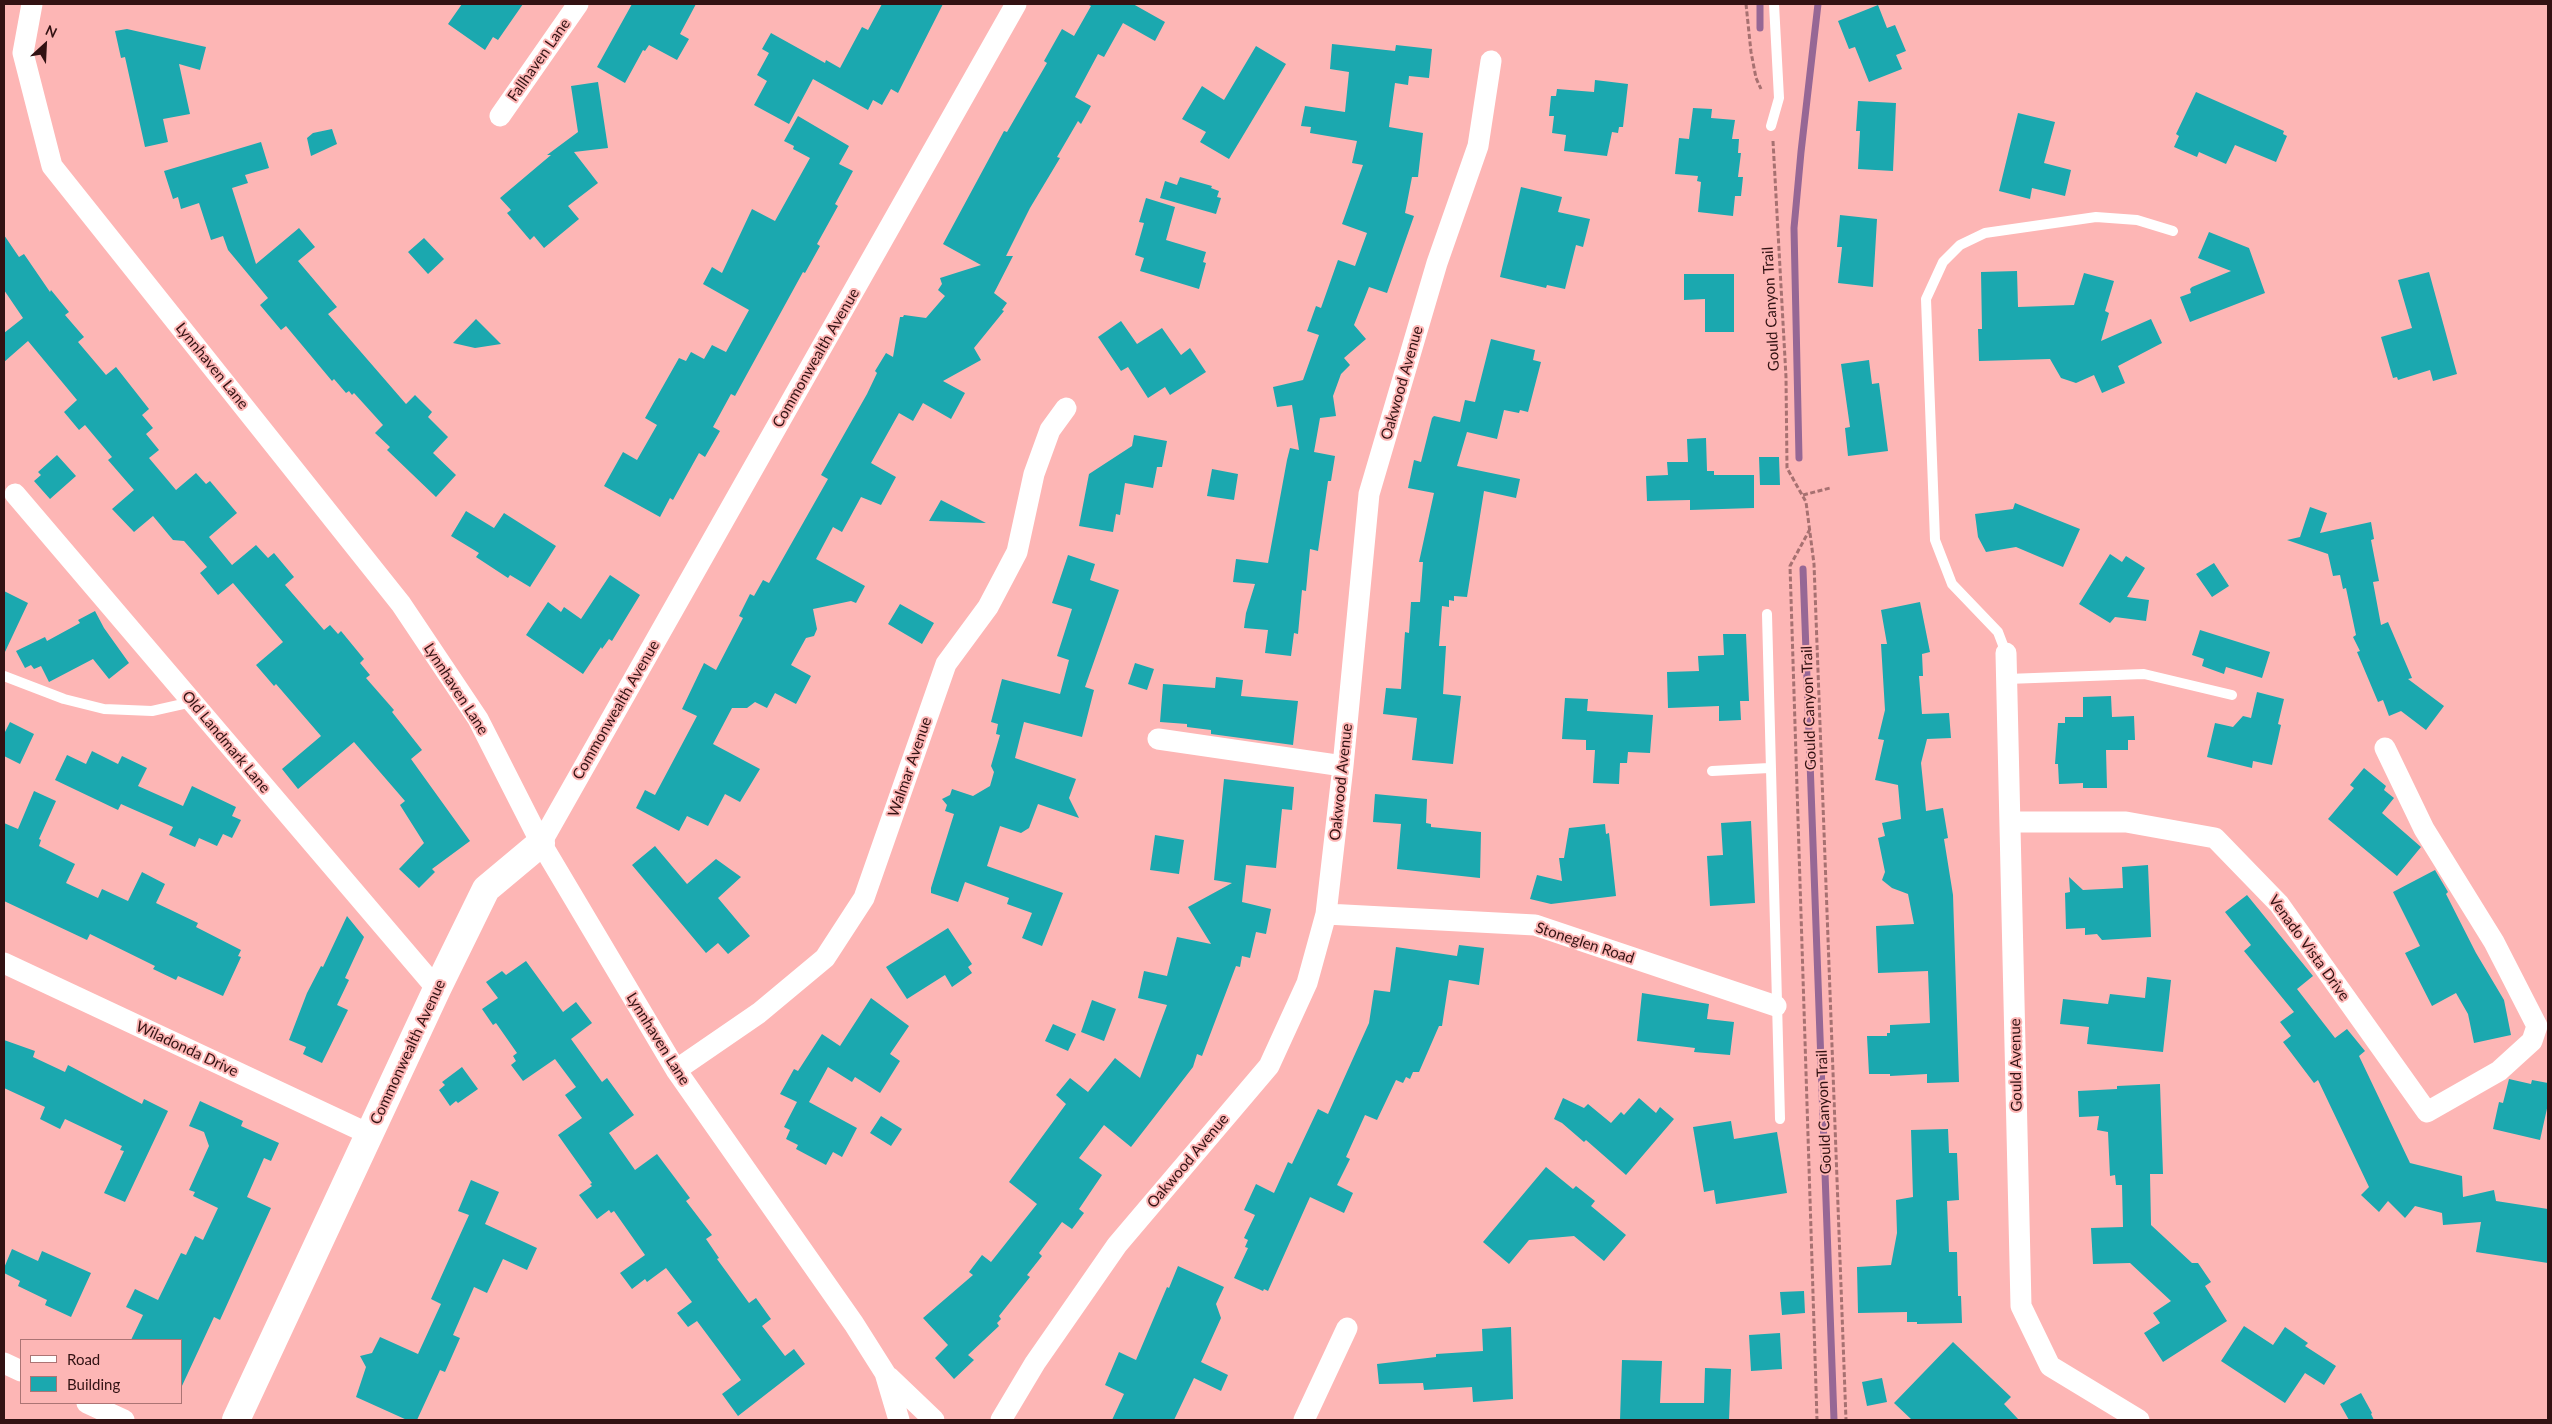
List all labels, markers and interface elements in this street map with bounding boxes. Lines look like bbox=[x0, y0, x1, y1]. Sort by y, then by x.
street label: Fallhaven Lane bbox=[504, 15, 574, 105]
north arrow bbox=[20, 20, 70, 70]
text: N bbox=[43, 21, 60, 41]
street label: Gould Canyon Trail bbox=[1759, 246, 1783, 372]
street label: Commonwealth Avenue bbox=[769, 285, 863, 431]
street label: Lynnhaven Lane bbox=[172, 319, 252, 413]
street label: Oakwood Avenue bbox=[1377, 324, 1427, 442]
street label: Commonwealth Avenue bbox=[569, 637, 663, 783]
street label: Lynnhaven Lane bbox=[420, 640, 492, 738]
street label: Gould Canyon Trail bbox=[1798, 645, 1820, 771]
street label: Old Landmark Lane bbox=[178, 687, 274, 797]
street label: Walmar Avenue bbox=[884, 715, 936, 819]
street label: Oakwood Avenue bbox=[1326, 723, 1356, 841]
street label: Venado Vista Drive bbox=[2265, 892, 2353, 1004]
street label: Stoneglen Road bbox=[1533, 919, 1637, 967]
street label: Commonwealth Avenue bbox=[367, 977, 449, 1127]
street label: Lynnhaven Lane bbox=[622, 989, 694, 1089]
street label: Wiladonda Drive bbox=[133, 1017, 241, 1081]
street label: Gould Avenue bbox=[2006, 1018, 2026, 1112]
street label: Gould Canyon Trail bbox=[1813, 1049, 1835, 1175]
street label: Oakwood Avenue bbox=[1143, 1110, 1233, 1212]
legend bbox=[20, 1339, 182, 1404]
text: Road bbox=[67, 1350, 100, 1368]
text: Building bbox=[67, 1375, 120, 1393]

